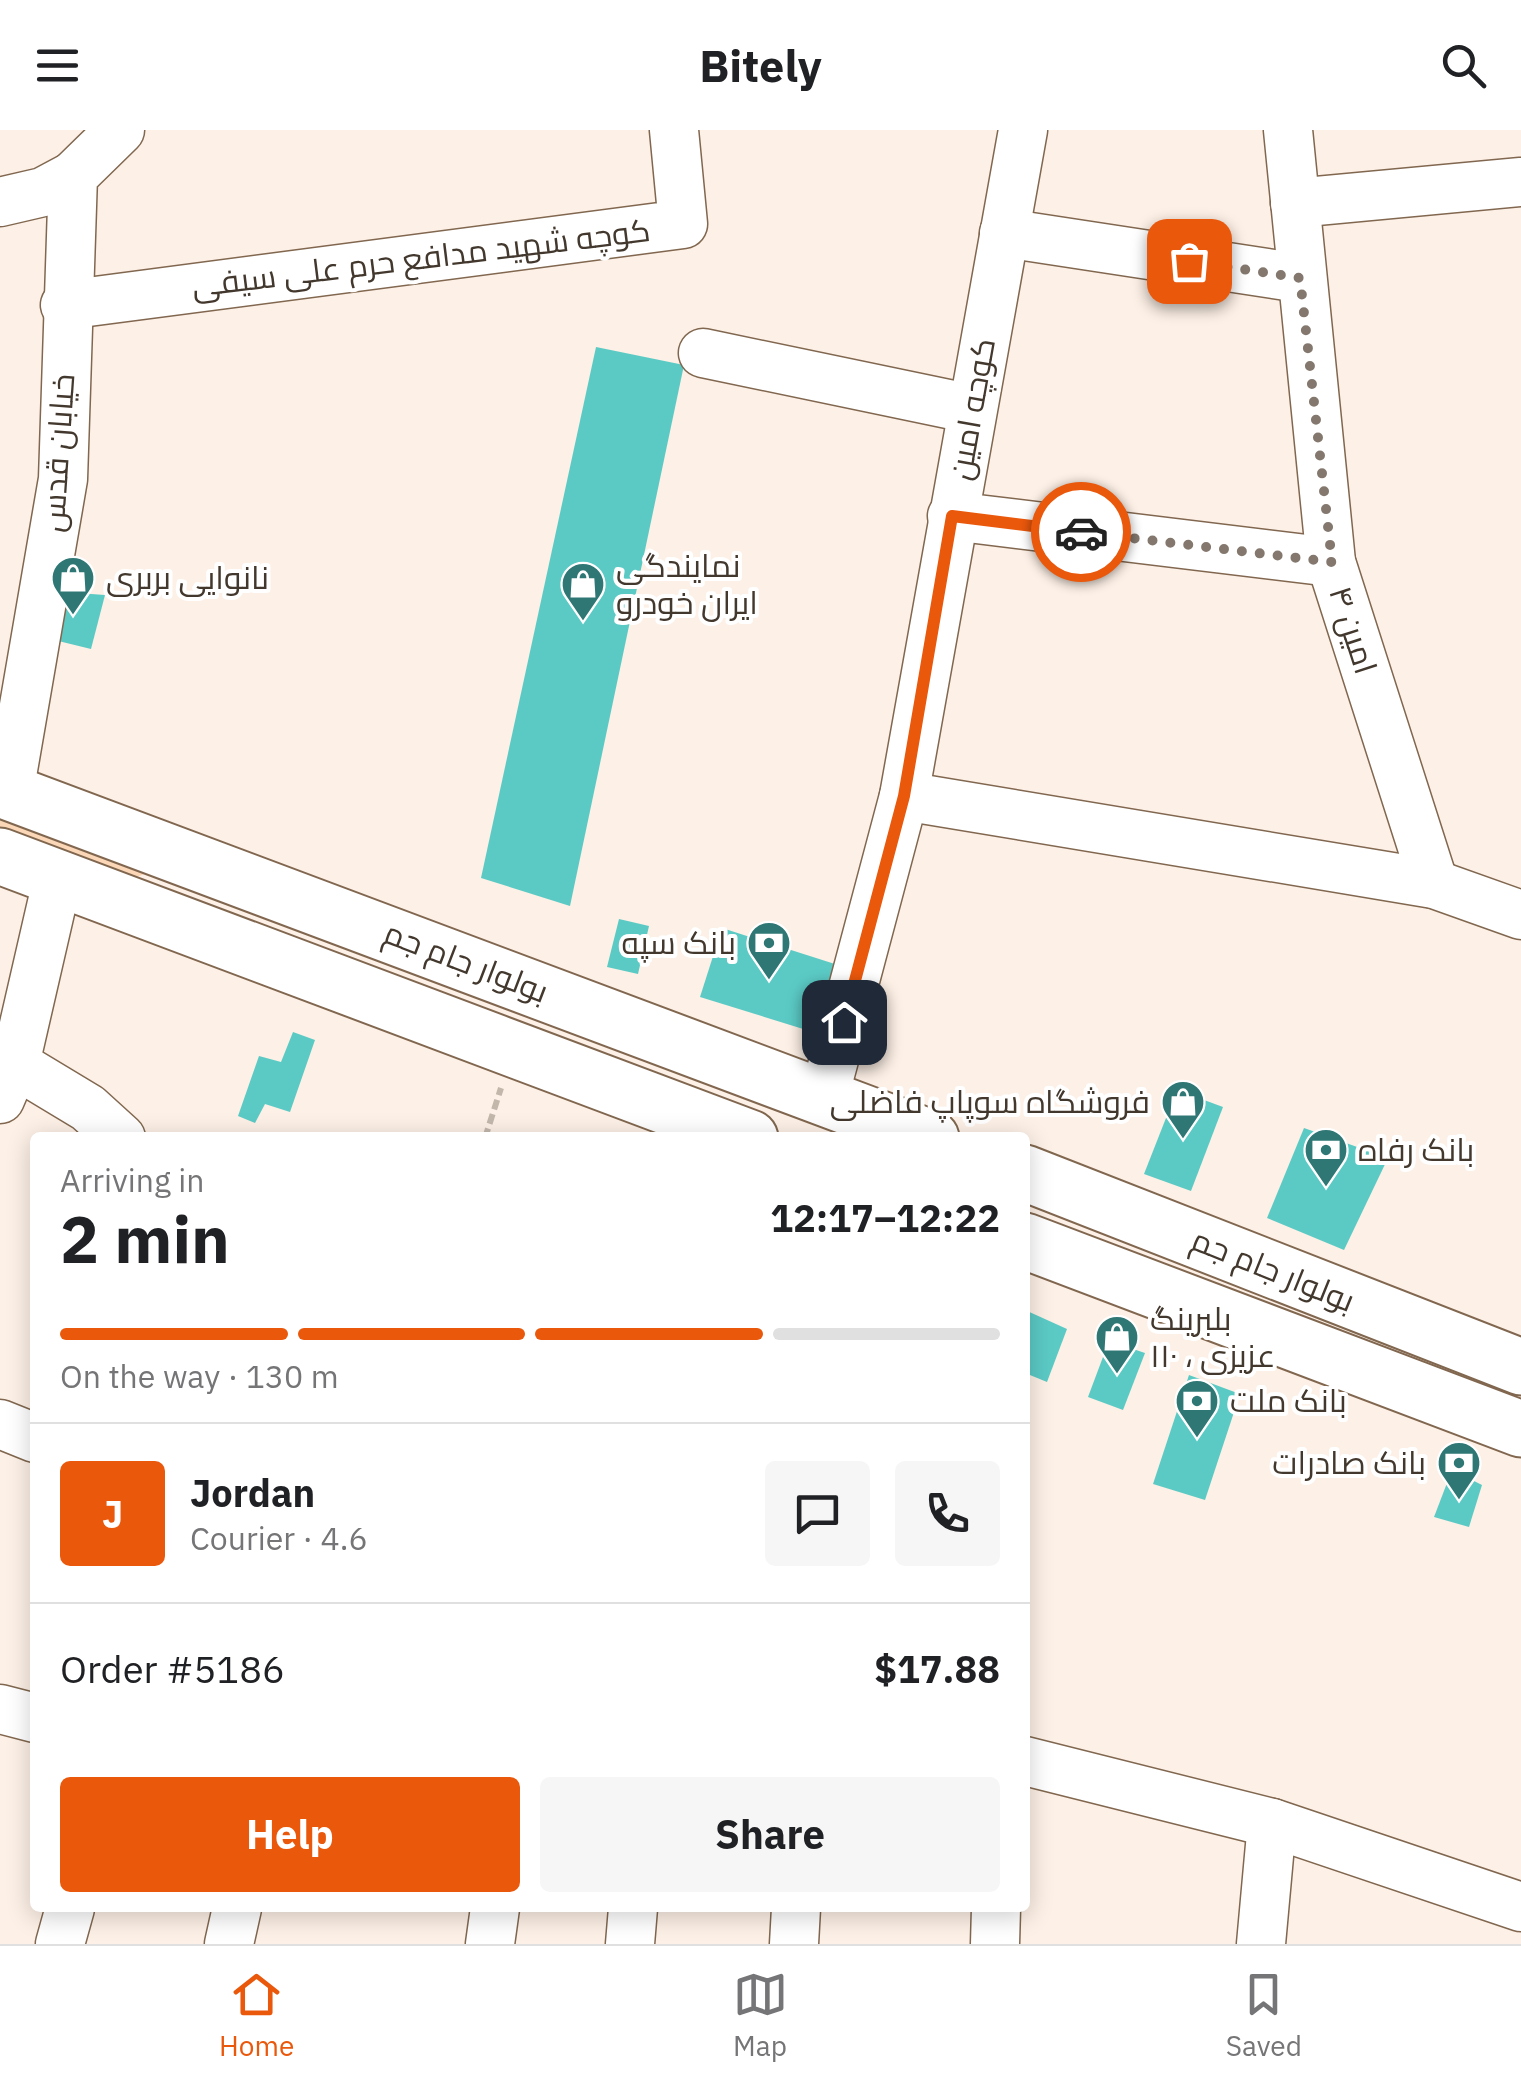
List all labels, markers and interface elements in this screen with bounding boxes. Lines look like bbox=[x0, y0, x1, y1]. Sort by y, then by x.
text: Bitely bbox=[699, 36, 822, 94]
icon: menu bbox=[30, 38, 85, 93]
icon: search bbox=[1436, 38, 1491, 93]
street label: کوچه شهید مدافع حرم علی سیفی bbox=[189, 208, 653, 308]
pin bbox=[1147, 219, 1232, 304]
icon: bag bbox=[1162, 234, 1217, 289]
street label: کوچه امین bbox=[938, 335, 1005, 483]
street label: خیابان قدس bbox=[31, 372, 83, 534]
courier bbox=[1031, 482, 1131, 582]
icon: car bbox=[1054, 505, 1109, 560]
place label: نمایندگی ایران خودرو bbox=[616, 544, 758, 623]
shop icon: نانوایی بربری bbox=[50, 555, 96, 616]
place label: نانوایی بربری bbox=[106, 556, 269, 598]
shop icon: نمایندگی ایران خودرو bbox=[560, 561, 606, 622]
street label: امین ۴ bbox=[1320, 581, 1388, 679]
street label: بولوار جام جم bbox=[378, 911, 554, 1013]
bank icon: بانک سپه bbox=[746, 920, 792, 981]
place label: بانک سپه bbox=[621, 921, 736, 963]
pin bbox=[802, 980, 887, 1065]
icon: home bbox=[817, 995, 872, 1050]
shop icon: فروشگاه سوپاپ فاضلی bbox=[1160, 1079, 1206, 1140]
place label: فروشگاه سوپاپ فاضلی bbox=[830, 1080, 1150, 1123]
bank icon: بانک رفاه bbox=[1303, 1127, 1349, 1188]
place label: بانک رفاه bbox=[1358, 1128, 1474, 1170]
text: Arriving in bbox=[60, 1159, 205, 1201]
text: 12:17–12:22 bbox=[770, 1193, 1000, 1242]
text: 2 min bbox=[60, 1196, 230, 1281]
street label: بولوار جام جم bbox=[1185, 1217, 1361, 1323]
place label: بلبرینگ ۱۱۰ ، عزیزی bbox=[1150, 1297, 1275, 1376]
shop icon: بلبرینگ ۱۱۰ ، عزیزی bbox=[1094, 1314, 1140, 1375]
text: On the way · 130 m bbox=[60, 1355, 339, 1397]
bank icon: بانک ملت bbox=[1174, 1378, 1220, 1439]
place label: بانک ملت bbox=[1230, 1379, 1347, 1421]
bank icon: بانک صادرات bbox=[1436, 1440, 1482, 1501]
place label: بانک صادرات bbox=[1272, 1441, 1426, 1483]
button: chat bbox=[765, 1461, 870, 1566]
button: phone bbox=[895, 1461, 1000, 1566]
text: Jordan bbox=[190, 1468, 315, 1517]
text: J bbox=[102, 1489, 123, 1538]
text: Courier · 4.6 bbox=[190, 1517, 368, 1559]
text: Order #5186 bbox=[60, 1644, 285, 1693]
text: $17.88 bbox=[874, 1644, 1000, 1693]
button: Help bbox=[60, 1777, 520, 1892]
button: Share bbox=[540, 1777, 1000, 1892]
tab: Home bbox=[219, 1967, 294, 2064]
tab: Map bbox=[733, 1967, 788, 2064]
tab: Saved bbox=[1226, 1967, 1302, 2064]

